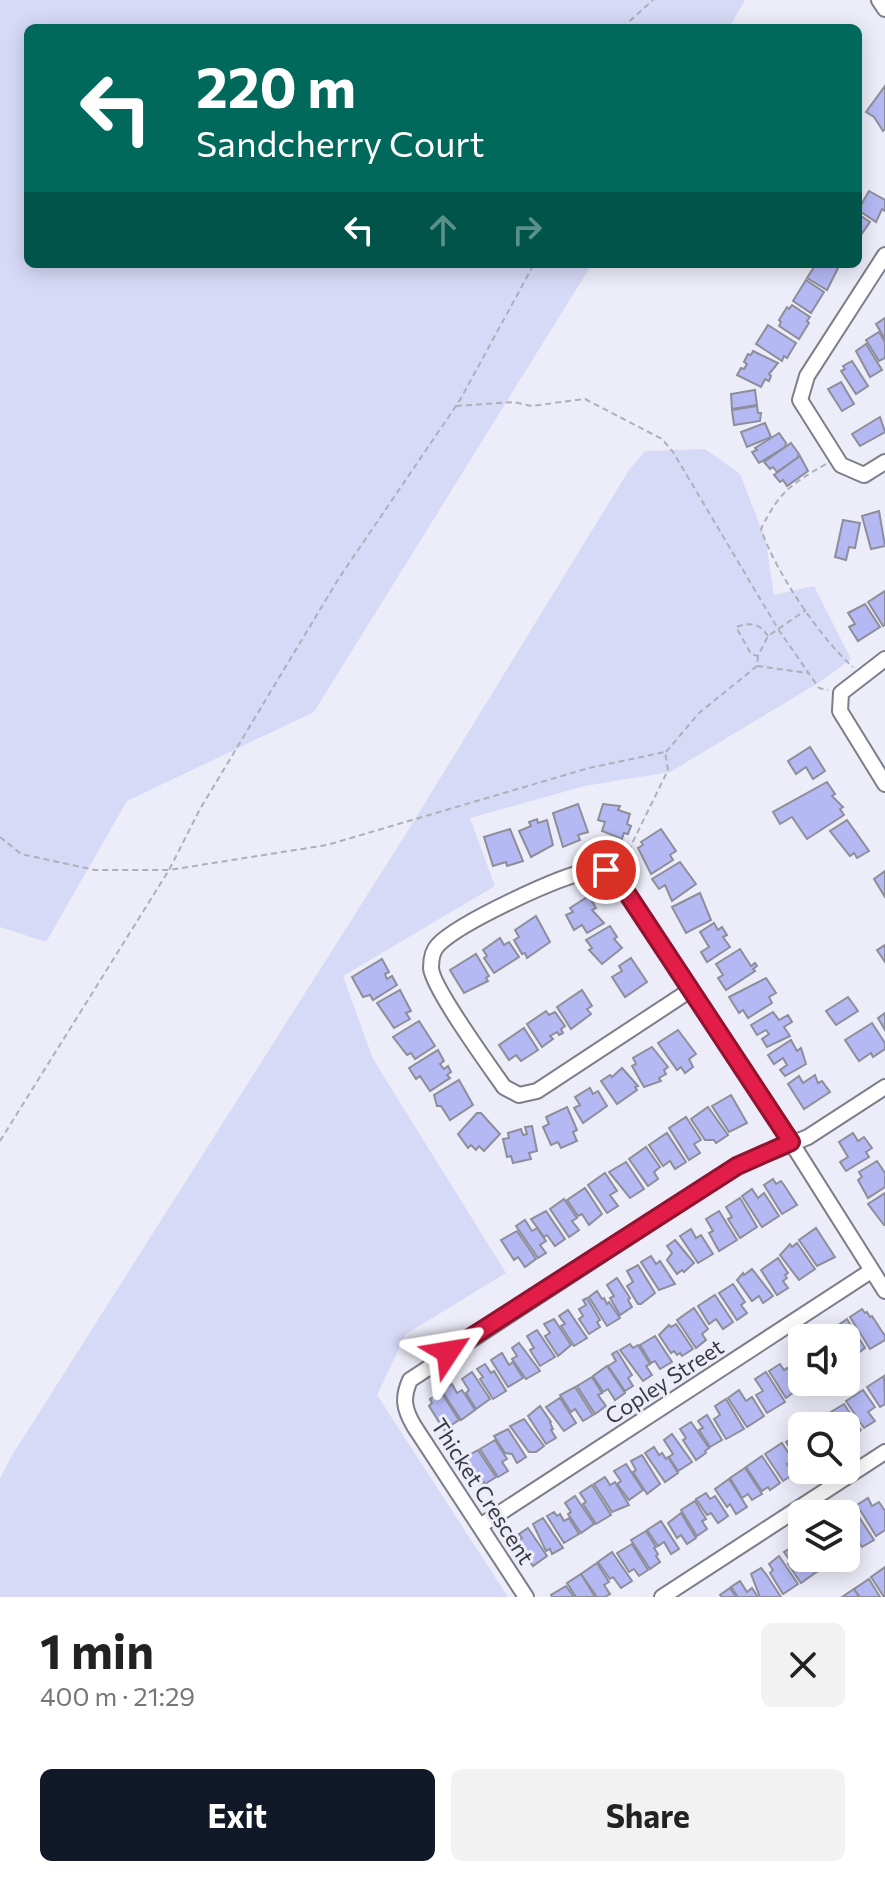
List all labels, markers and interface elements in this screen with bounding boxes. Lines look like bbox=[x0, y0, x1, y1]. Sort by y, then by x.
text: 220 m bbox=[196, 51, 356, 120]
icon: left bbox=[64, 56, 168, 160]
text: Sandcherry Court bbox=[196, 120, 484, 164]
icon: left bbox=[337, 208, 381, 252]
icon: ahead bbox=[421, 208, 465, 252]
icon: right bbox=[505, 208, 549, 252]
pin bbox=[572, 836, 640, 904]
icon: arrive bbox=[584, 848, 628, 892]
position arrow bbox=[406, 1310, 490, 1394]
map controls bbox=[788, 1324, 860, 1572]
button: sound bbox=[788, 1324, 860, 1396]
street label: Copley Street bbox=[600, 1333, 728, 1429]
button: search bbox=[788, 1412, 860, 1484]
street label: Thicket Crescent bbox=[426, 1413, 540, 1569]
button: layers bbox=[788, 1500, 860, 1572]
text: 1 min bbox=[40, 1620, 154, 1679]
button: close bbox=[761, 1623, 845, 1707]
text: 400 m · 21:29 bbox=[40, 1680, 195, 1711]
button: Exit bbox=[40, 1769, 435, 1861]
button: Share bbox=[451, 1769, 845, 1861]

